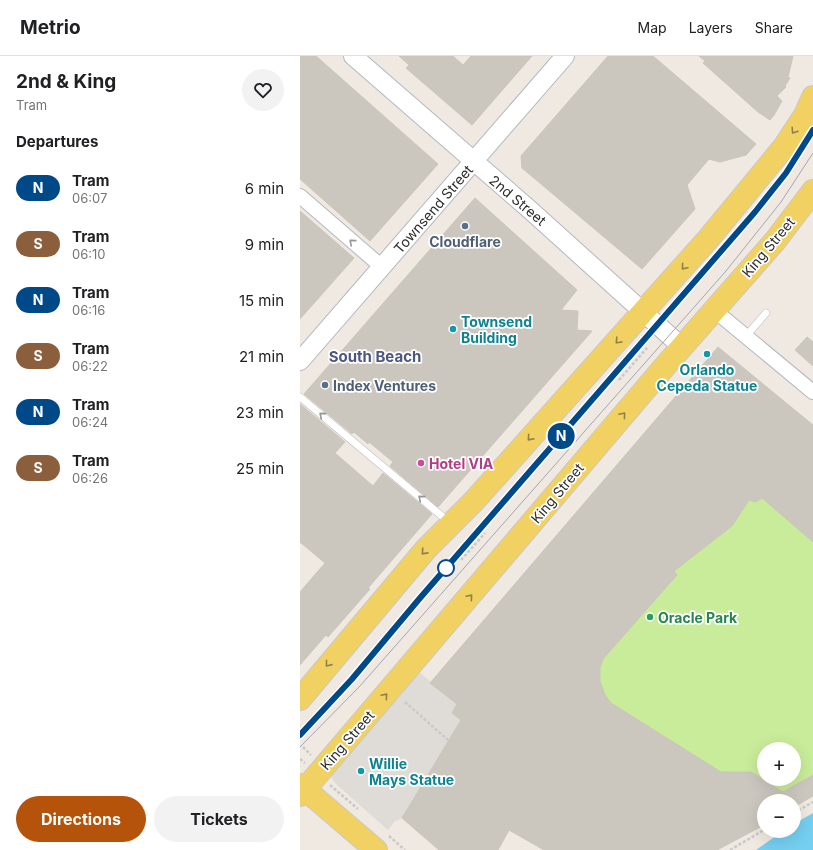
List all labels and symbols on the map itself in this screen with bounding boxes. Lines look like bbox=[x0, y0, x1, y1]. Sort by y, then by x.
one-way arrow bbox=[791, 127, 799, 134]
street label: Townsend Street bbox=[390, 161, 476, 257]
street label: 2nd Street bbox=[486, 171, 550, 229]
street label: King Street bbox=[738, 213, 798, 281]
marker: Cloudflare bbox=[460, 221, 470, 231]
place label: Cloudflare bbox=[429, 233, 501, 250]
one-way arrow bbox=[350, 239, 357, 246]
one-way arrow bbox=[681, 263, 688, 270]
place label: Townsend Building bbox=[461, 313, 532, 346]
marker: Townsend Building bbox=[448, 324, 458, 334]
one-way arrow bbox=[615, 336, 623, 344]
district label: South Beach bbox=[329, 347, 421, 366]
marker: Orlando Cepeda Statue bbox=[702, 349, 712, 359]
place label: Orlando Cepeda Statue bbox=[657, 361, 757, 394]
place label: Index Ventures bbox=[333, 377, 436, 394]
marker: Index Ventures bbox=[320, 380, 330, 390]
one-way arrow bbox=[319, 412, 326, 419]
one-way arrow bbox=[619, 413, 626, 420]
line badge: N bbox=[548, 423, 574, 449]
one-way arrow bbox=[527, 433, 534, 440]
place label: Hotel VIA bbox=[429, 455, 494, 472]
marker: Hotel VIA bbox=[416, 458, 426, 468]
street label: King Street bbox=[527, 459, 587, 527]
one-way arrow bbox=[419, 496, 426, 503]
one-way arrow bbox=[422, 547, 429, 554]
unlabelled marker bbox=[437, 559, 455, 577]
one-way arrow bbox=[465, 594, 472, 602]
place label: Oracle Park bbox=[658, 609, 738, 626]
marker: Oracle Park bbox=[645, 612, 655, 622]
one-way arrow bbox=[326, 660, 333, 667]
one-way arrow bbox=[381, 693, 388, 701]
street label: King Street bbox=[317, 706, 378, 773]
place label: Willie Mays Statue bbox=[369, 755, 454, 788]
marker: Willie Mays Statue bbox=[356, 766, 366, 776]

